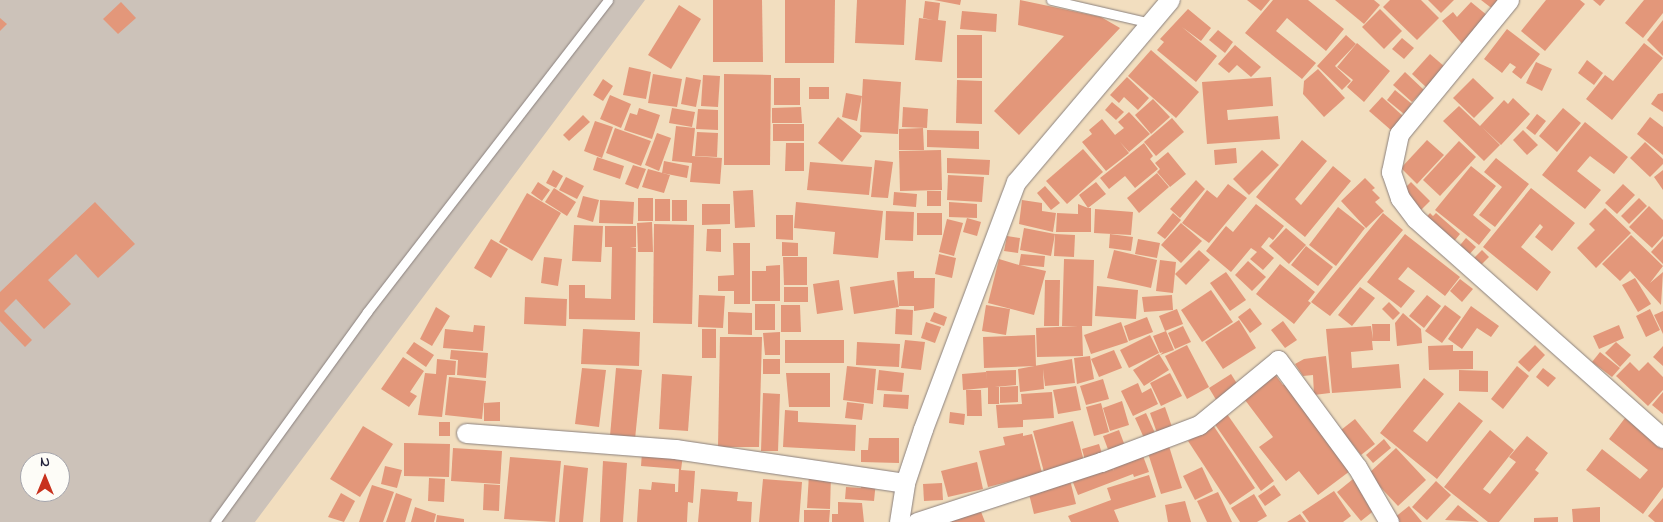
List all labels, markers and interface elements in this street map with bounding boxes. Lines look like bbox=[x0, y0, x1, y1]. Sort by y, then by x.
north arrow bbox=[20, 452, 70, 502]
text: N bbox=[40, 452, 50, 473]

